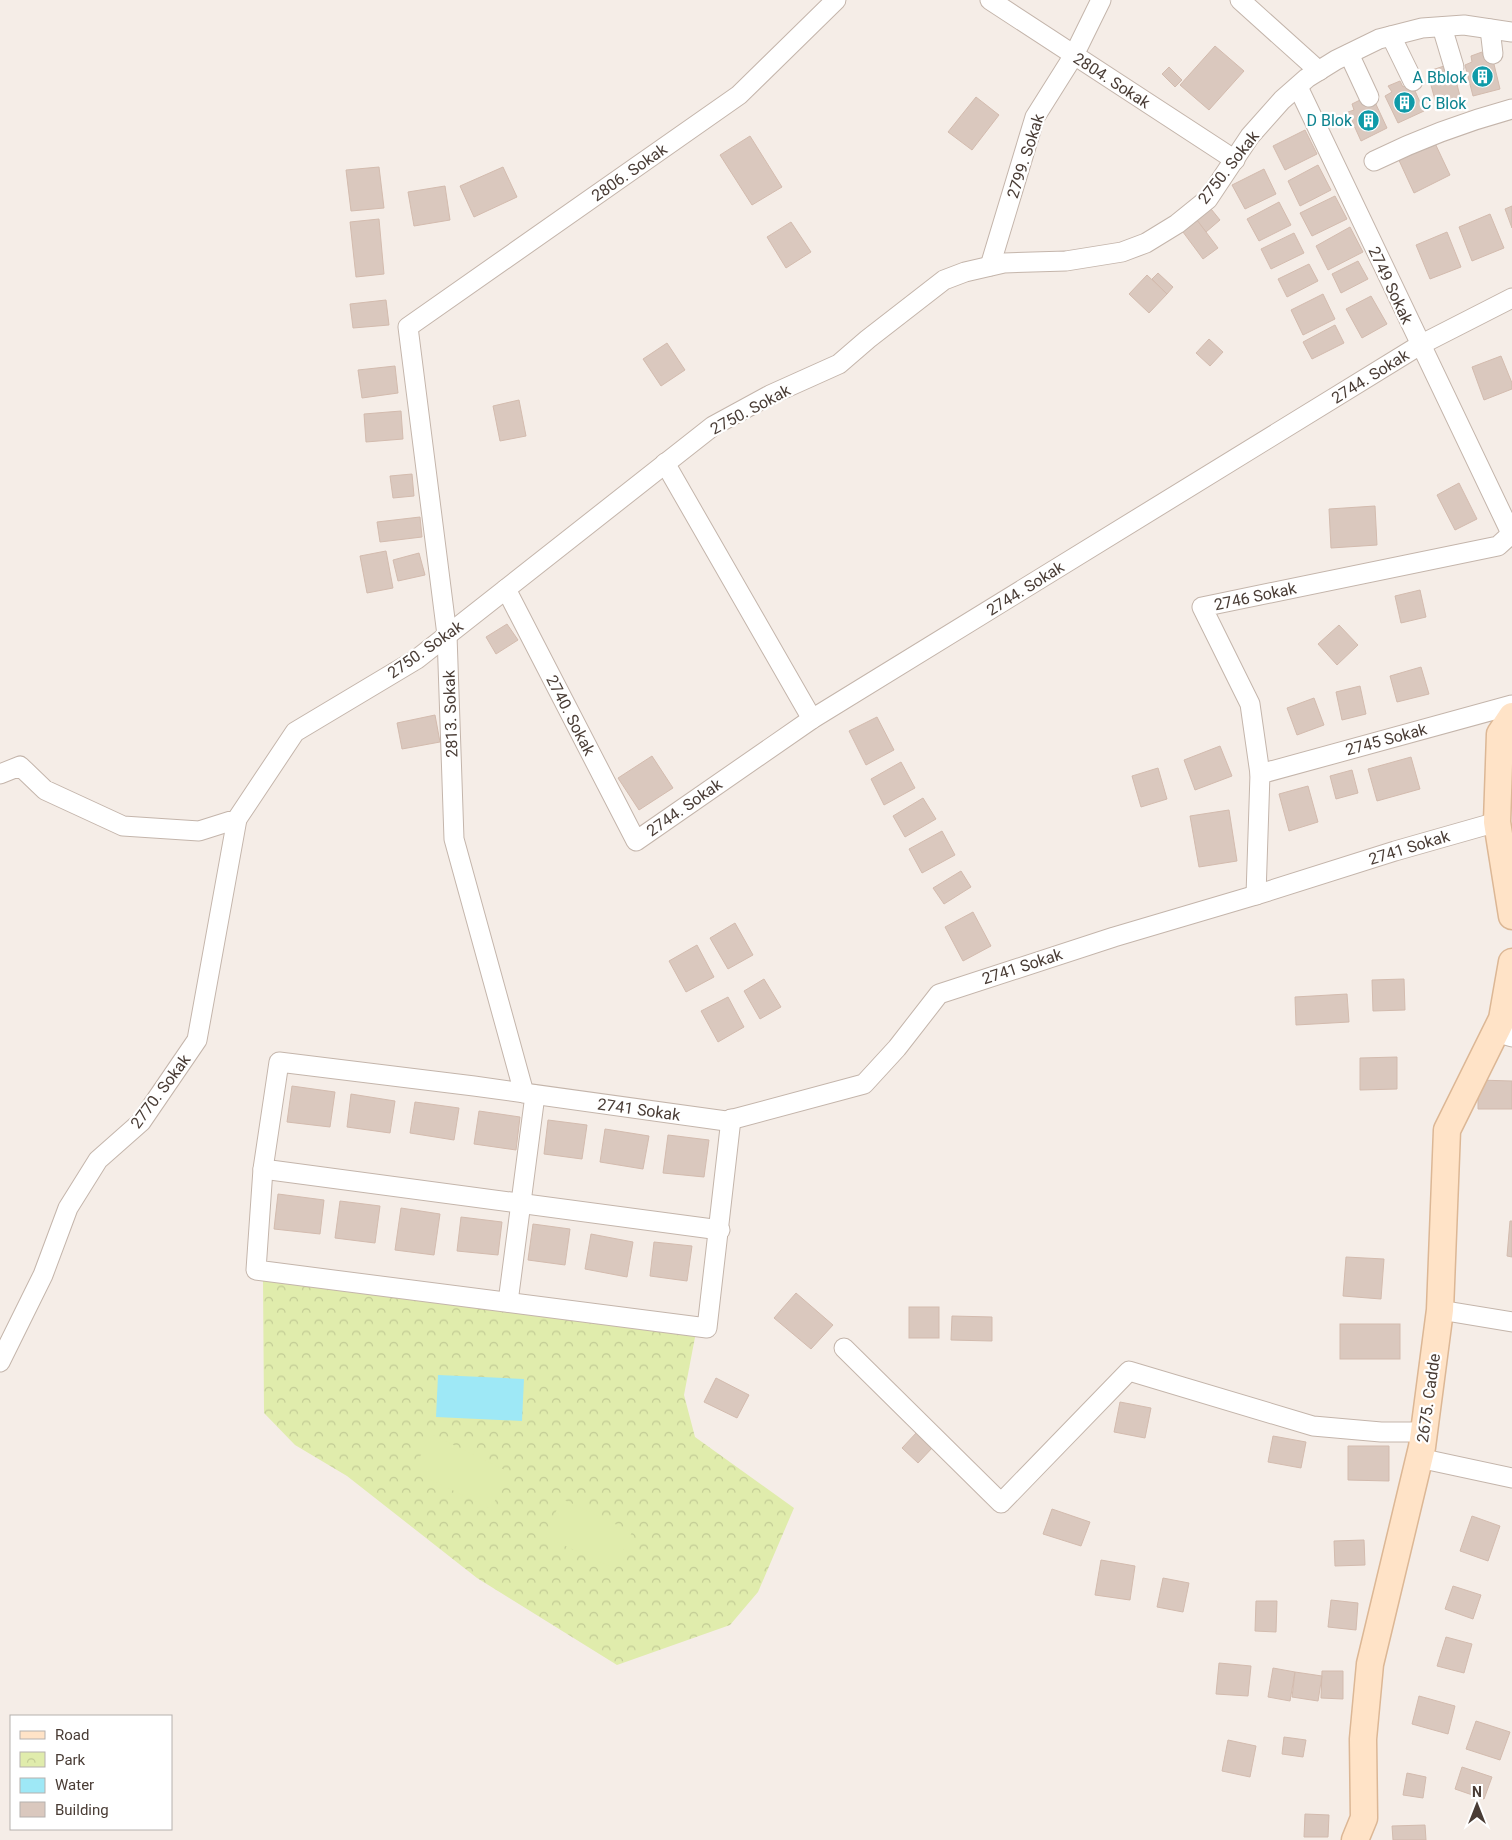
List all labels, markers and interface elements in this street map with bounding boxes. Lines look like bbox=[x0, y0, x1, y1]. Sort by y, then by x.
street label: 2804. Sokak bbox=[1070, 49, 1154, 113]
building icon: A Bblok bbox=[1471, 65, 1495, 89]
place label: A Bblok bbox=[1413, 68, 1468, 87]
building icon: C Blok bbox=[1393, 91, 1417, 115]
place label: C Blok bbox=[1421, 94, 1467, 113]
building icon: D Blok bbox=[1356, 108, 1380, 132]
street label: 2799. Sokak bbox=[1003, 111, 1048, 201]
place label: D Blok bbox=[1306, 111, 1353, 130]
street label: 2750. Sokak bbox=[1194, 126, 1263, 208]
street label: 2806. Sokak bbox=[588, 139, 671, 205]
street label: 2749 Sokak bbox=[1364, 243, 1417, 328]
street label: 2744. Sokak bbox=[1328, 345, 1413, 408]
street label: 2750. Sokak bbox=[707, 380, 794, 438]
street label: 2744. Sokak bbox=[983, 557, 1068, 620]
street label: 2746 Sokak bbox=[1212, 578, 1299, 614]
street label: 2750. Sokak bbox=[384, 616, 467, 682]
street label: 2813. Sokak bbox=[439, 669, 462, 758]
street label: 2740. Sokak bbox=[542, 672, 599, 759]
street label: 2745 Sokak bbox=[1343, 719, 1430, 759]
street label: 2744. Sokak bbox=[643, 774, 726, 840]
street label: 2741 Sokak bbox=[1366, 826, 1453, 869]
street label: 2741 Sokak bbox=[980, 944, 1066, 988]
street label: 2770. Sokak bbox=[126, 1050, 195, 1132]
street label: 2741 Sokak bbox=[596, 1094, 682, 1125]
street label: 2675. Cadde bbox=[1413, 1352, 1444, 1444]
legend bbox=[10, 1715, 172, 1830]
text: Road bbox=[55, 1726, 89, 1744]
text: Park bbox=[55, 1751, 86, 1769]
text: Water bbox=[55, 1776, 94, 1794]
north arrow bbox=[1452, 1780, 1502, 1830]
text: N bbox=[1472, 1784, 1482, 1800]
text: Building bbox=[55, 1801, 109, 1819]

